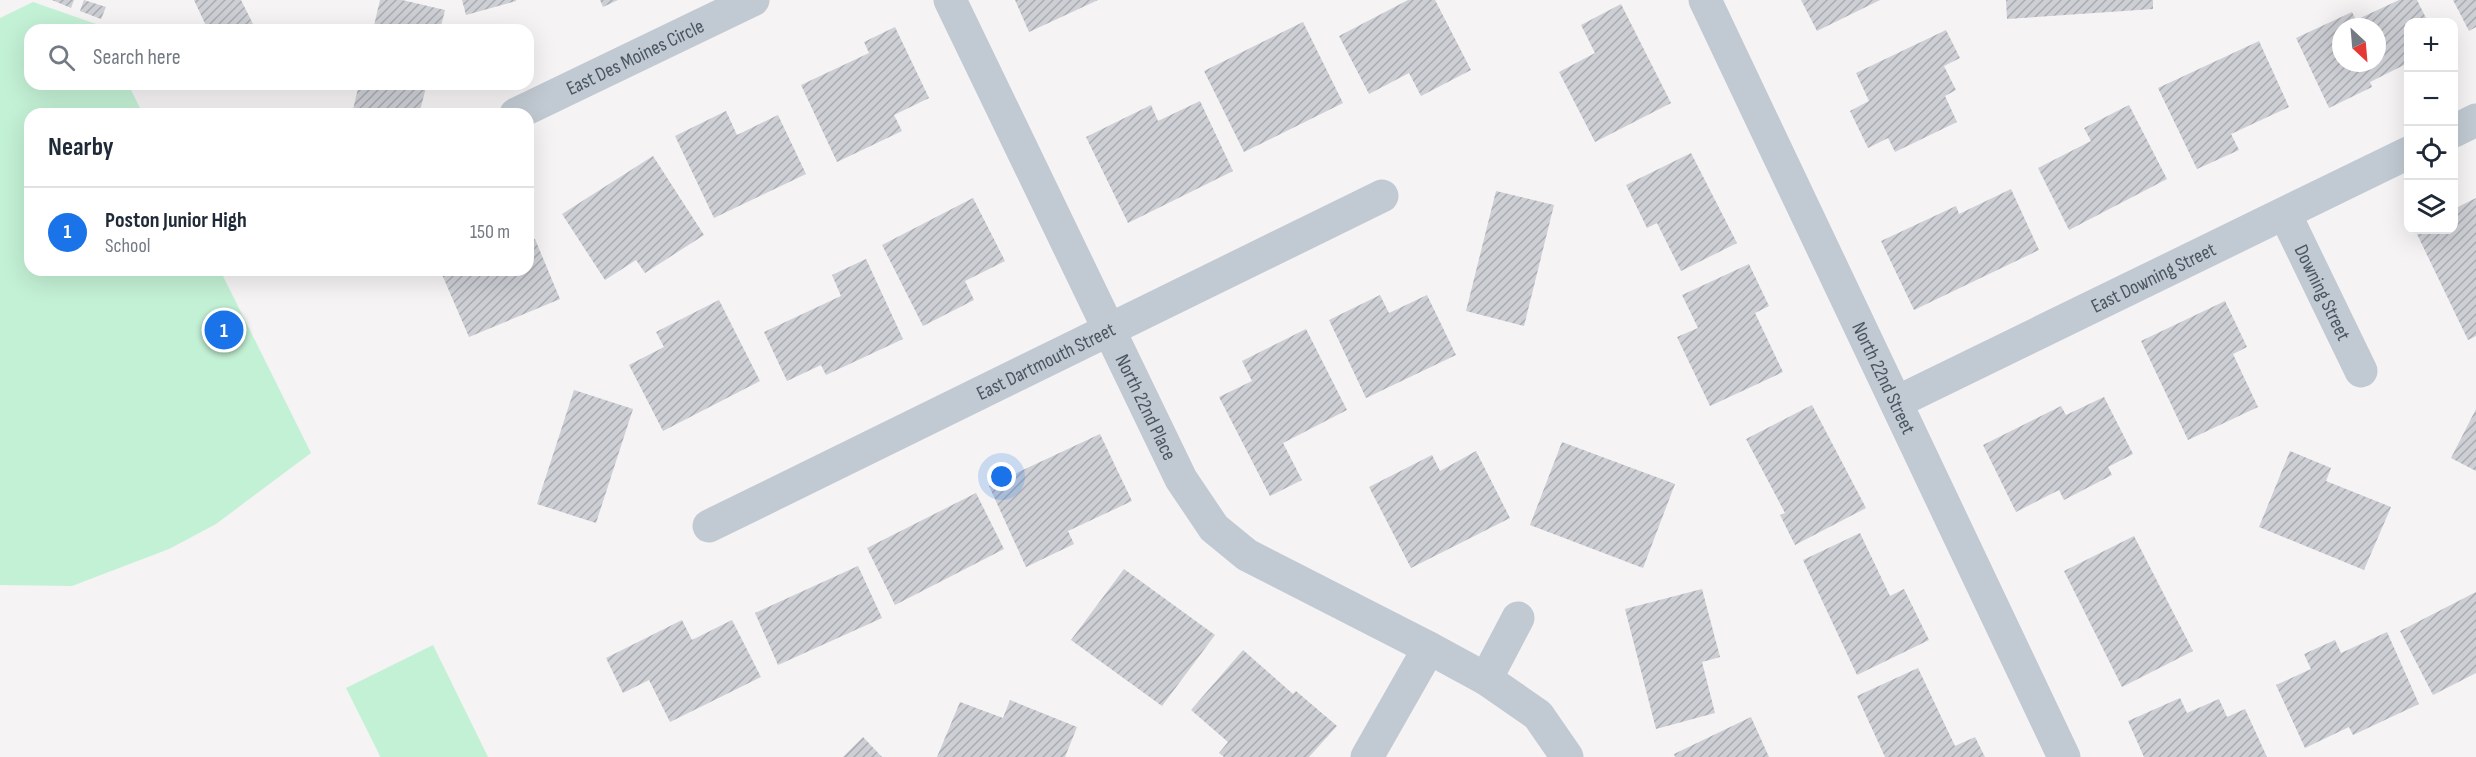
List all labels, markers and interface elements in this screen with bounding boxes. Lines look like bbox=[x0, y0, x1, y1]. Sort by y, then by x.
street label: East Des Moines Circle bbox=[563, 14, 708, 101]
north arrow bbox=[2332, 18, 2386, 72]
map controls bbox=[2404, 18, 2458, 234]
button: + bbox=[2404, 18, 2458, 72]
search box bbox=[24, 24, 534, 90]
icon: search bbox=[45, 41, 78, 74]
text: Search here bbox=[93, 44, 180, 71]
button: − bbox=[2404, 72, 2458, 126]
button: locate bbox=[2404, 126, 2458, 180]
text: Nearby bbox=[48, 132, 114, 163]
button: layers bbox=[2404, 180, 2458, 234]
text: Poston Junior High bbox=[105, 207, 247, 234]
text: 1 bbox=[64, 220, 71, 244]
text: 150 m bbox=[470, 220, 510, 244]
text: School bbox=[105, 234, 150, 258]
street label: East Downing Street bbox=[2087, 238, 2220, 319]
street label: Downing Street bbox=[2289, 241, 2355, 345]
pin: 1 bbox=[204, 308, 244, 352]
street label: East Dartmouth Street bbox=[973, 318, 1119, 406]
street label: North 22nd Street bbox=[1846, 318, 1920, 438]
street label: North 22nd Place bbox=[1110, 351, 1181, 464]
your location bbox=[987, 462, 1016, 491]

